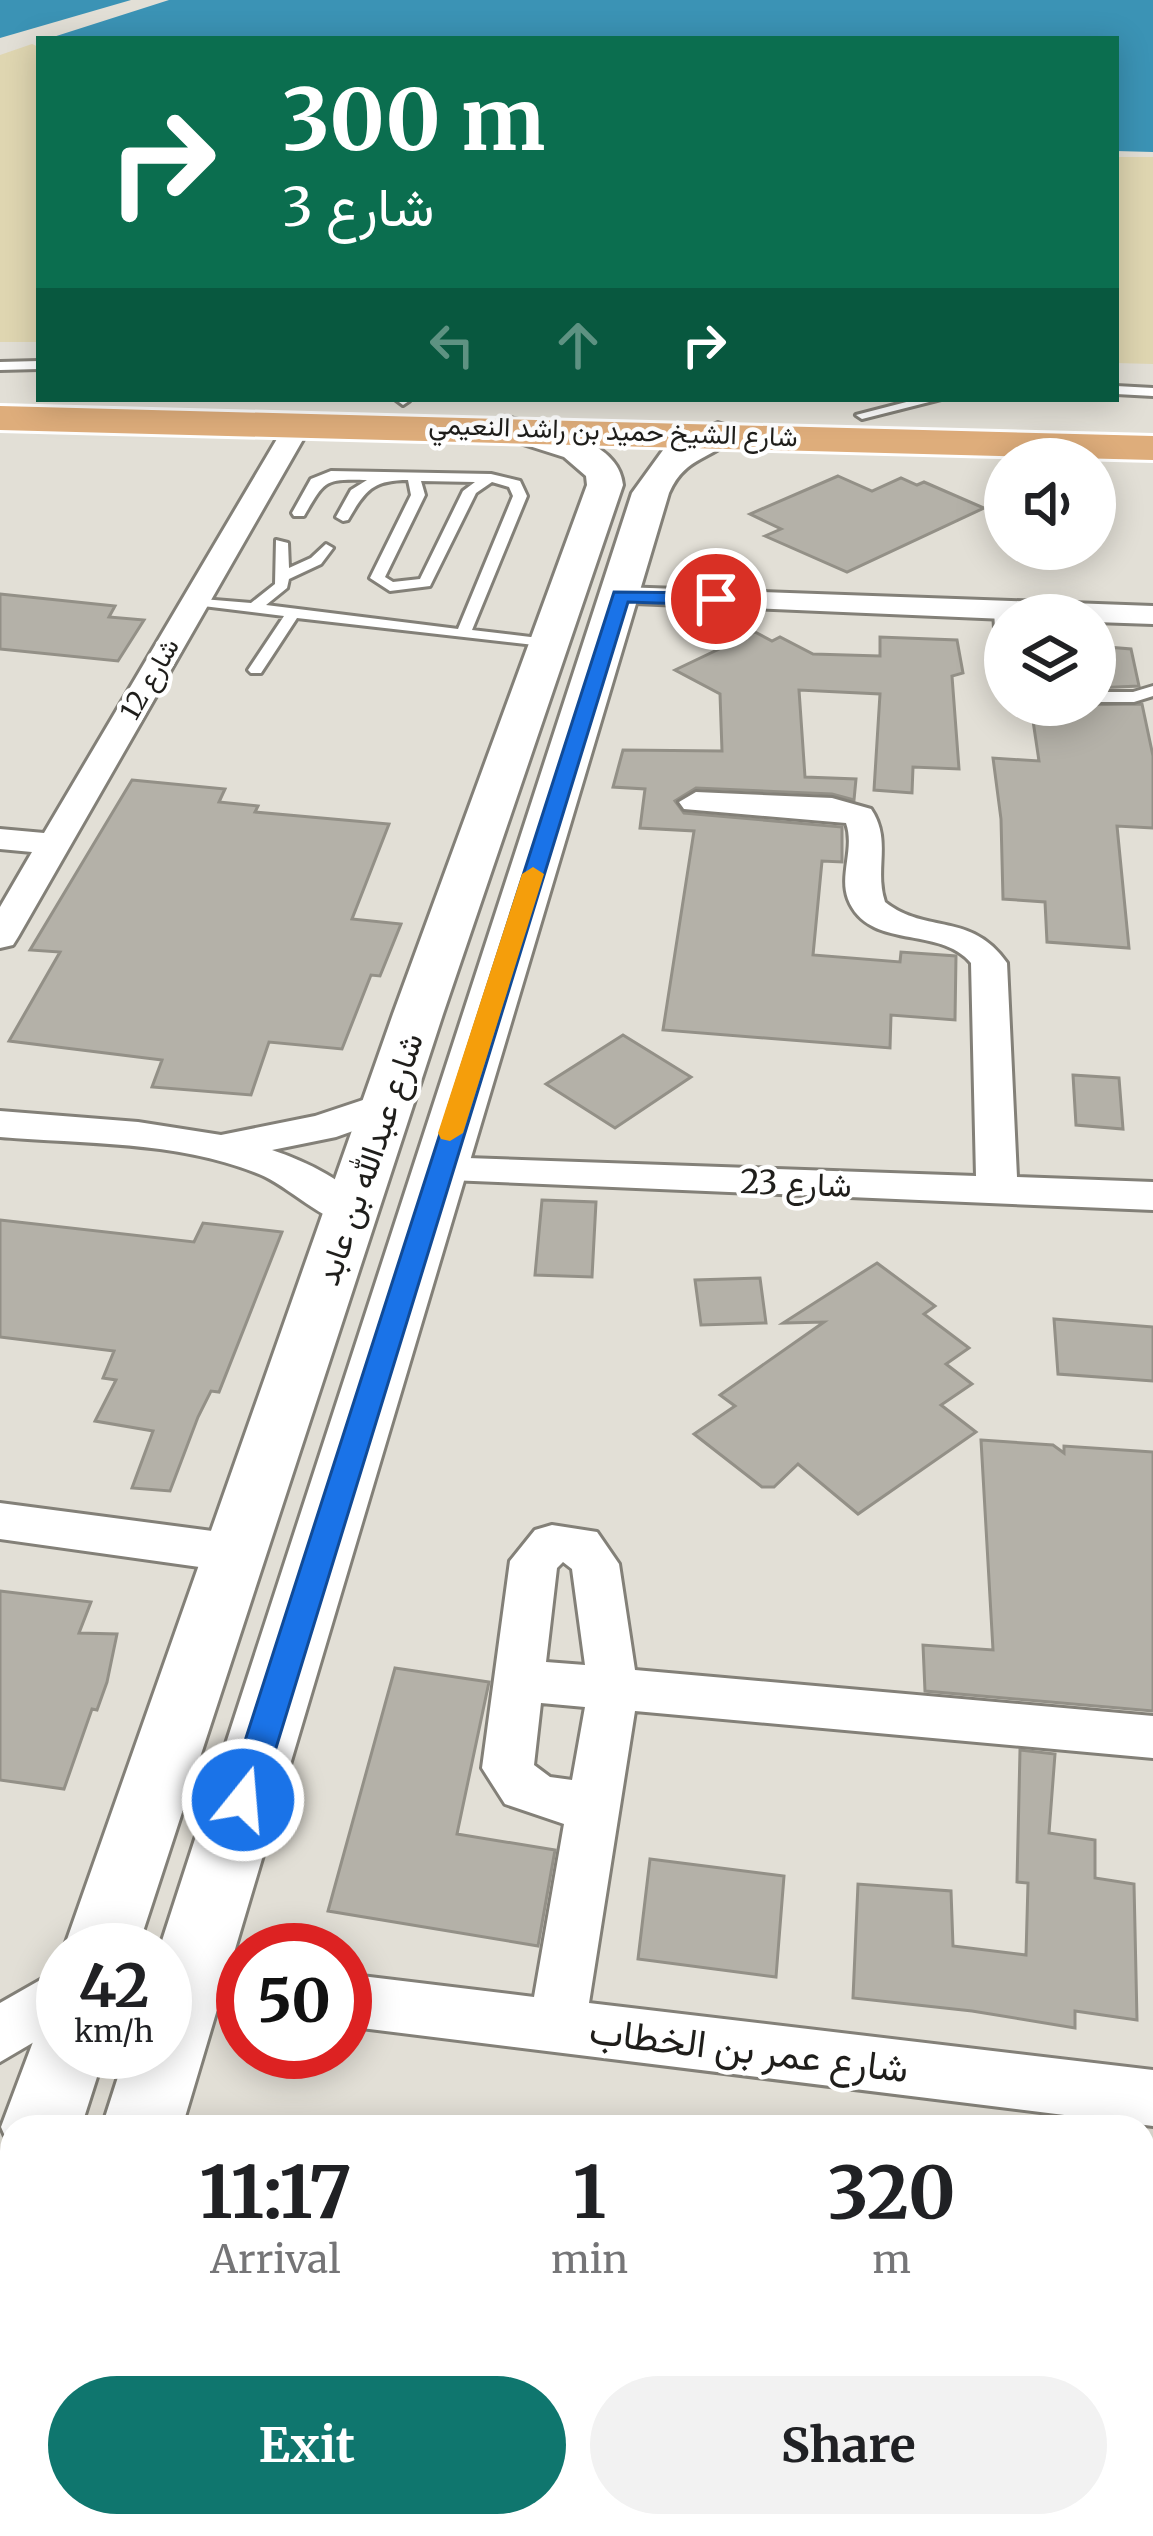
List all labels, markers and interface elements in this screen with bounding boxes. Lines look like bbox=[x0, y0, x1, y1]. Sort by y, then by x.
text: 300 m bbox=[282, 67, 545, 173]
icon: right bbox=[84, 84, 240, 240]
text: شارع 3 bbox=[282, 173, 434, 241]
icon: left bbox=[419, 312, 485, 378]
icon: ahead bbox=[545, 312, 611, 378]
icon: right bbox=[671, 312, 737, 378]
street label: شارع الشيخ حميد بن راشد النعيمي bbox=[428, 407, 798, 459]
map controls bbox=[984, 438, 1116, 726]
button: sound bbox=[984, 438, 1116, 570]
pin bbox=[665, 548, 767, 650]
icon: arrive bbox=[683, 566, 749, 632]
button: layers bbox=[984, 594, 1116, 726]
street label: شارع 12 bbox=[112, 632, 188, 726]
street label: شارع عبدالله بن عابد bbox=[307, 1028, 434, 1291]
street label: شارع 23 bbox=[739, 1161, 852, 1208]
position arrow bbox=[180, 1737, 306, 1863]
speed limit sign: 50 bbox=[216, 1923, 372, 2079]
text: 42 bbox=[79, 1948, 149, 2023]
street label: شارع عمر بن الخطاب bbox=[586, 2006, 911, 2095]
text: km/h bbox=[74, 2012, 154, 2050]
text: 11:17 bbox=[199, 2147, 352, 2238]
text: 1 bbox=[573, 2147, 606, 2238]
text: 320 bbox=[827, 2147, 956, 2238]
text: Arrival bbox=[210, 2235, 341, 2284]
text: min bbox=[551, 2235, 628, 2284]
text: m bbox=[872, 2235, 911, 2284]
button: Exit bbox=[48, 2376, 566, 2514]
button: Share bbox=[590, 2376, 1107, 2514]

